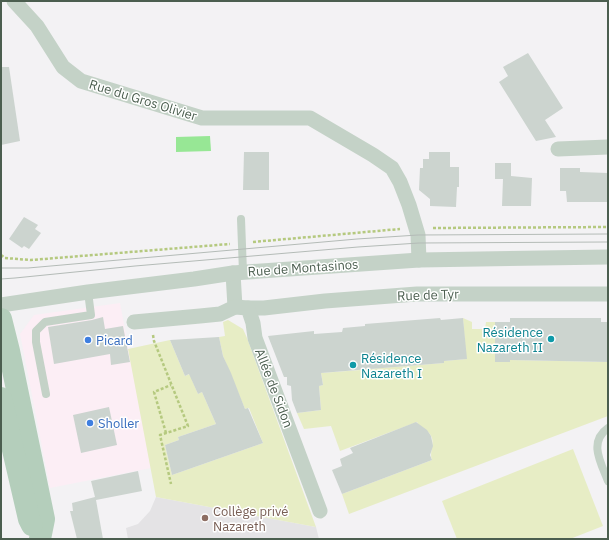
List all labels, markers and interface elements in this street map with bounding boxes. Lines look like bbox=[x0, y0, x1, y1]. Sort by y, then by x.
street label: Rue du Gros Olivier bbox=[87, 76, 199, 125]
street label: Rue de Montasinos bbox=[247, 256, 359, 280]
street label: Rue de Tyr bbox=[397, 285, 459, 305]
place label: Résidence Nazareth II bbox=[477, 324, 543, 356]
place label: Picard bbox=[96, 332, 133, 349]
marker: Résidence Nazareth II bbox=[546, 334, 556, 344]
marker: Picard bbox=[83, 335, 93, 345]
street label: Allée de Sidon bbox=[251, 346, 297, 430]
place label: Résidence Nazareth I bbox=[361, 350, 422, 382]
marker: Résidence Nazareth I bbox=[348, 360, 358, 370]
place label: Sholler bbox=[98, 415, 139, 432]
marker: Sholler bbox=[85, 418, 95, 428]
place label: Collège privé Nazareth bbox=[213, 503, 288, 535]
marker: Collège privé Nazareth bbox=[200, 513, 210, 523]

